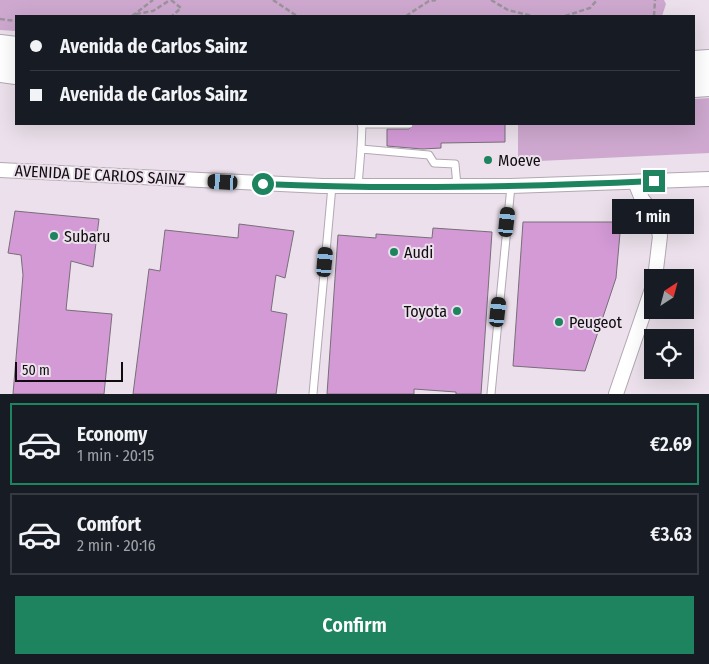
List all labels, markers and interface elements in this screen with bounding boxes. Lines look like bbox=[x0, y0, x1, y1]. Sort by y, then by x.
text: Avenida de Carlos Sainz bbox=[60, 35, 247, 58]
text: Avenida de Carlos Sainz bbox=[60, 83, 247, 106]
place label: Moeve bbox=[498, 151, 541, 170]
marker: Moeve bbox=[482, 154, 494, 166]
street label: AVENIDA DE CARLOS SAINZ bbox=[14, 161, 186, 189]
route end bbox=[643, 170, 665, 192]
route start bbox=[252, 173, 274, 195]
car bbox=[207, 174, 238, 190]
callout: 1 min bbox=[613, 198, 695, 234]
car bbox=[497, 206, 516, 238]
text: 1 min bbox=[636, 207, 670, 226]
place label: Subaru bbox=[64, 227, 110, 246]
marker: Subaru bbox=[48, 230, 60, 242]
place label: Audi bbox=[404, 243, 433, 262]
car bbox=[316, 246, 333, 278]
marker: Audi bbox=[388, 246, 400, 258]
north arrow bbox=[644, 269, 694, 319]
map controls bbox=[644, 269, 694, 379]
car bbox=[488, 296, 507, 328]
place label: Toyota bbox=[404, 302, 447, 321]
marker: Toyota bbox=[451, 305, 463, 317]
place label: Peugeot bbox=[569, 313, 623, 332]
marker: Peugeot bbox=[553, 316, 565, 328]
button: locate bbox=[644, 329, 694, 379]
scale bar bbox=[15, 359, 122, 382]
text: 50 m bbox=[22, 362, 50, 379]
icon: car bbox=[17, 422, 62, 467]
text: Economy bbox=[77, 423, 147, 446]
text: €2.69 bbox=[650, 433, 692, 456]
text: 1 min · 20:15 bbox=[77, 446, 154, 465]
icon: car bbox=[17, 512, 62, 557]
text: Comfort bbox=[77, 513, 141, 536]
text: €3.63 bbox=[650, 523, 692, 546]
text: 2 min · 20:16 bbox=[77, 536, 156, 555]
button: Confirm bbox=[15, 596, 694, 654]

